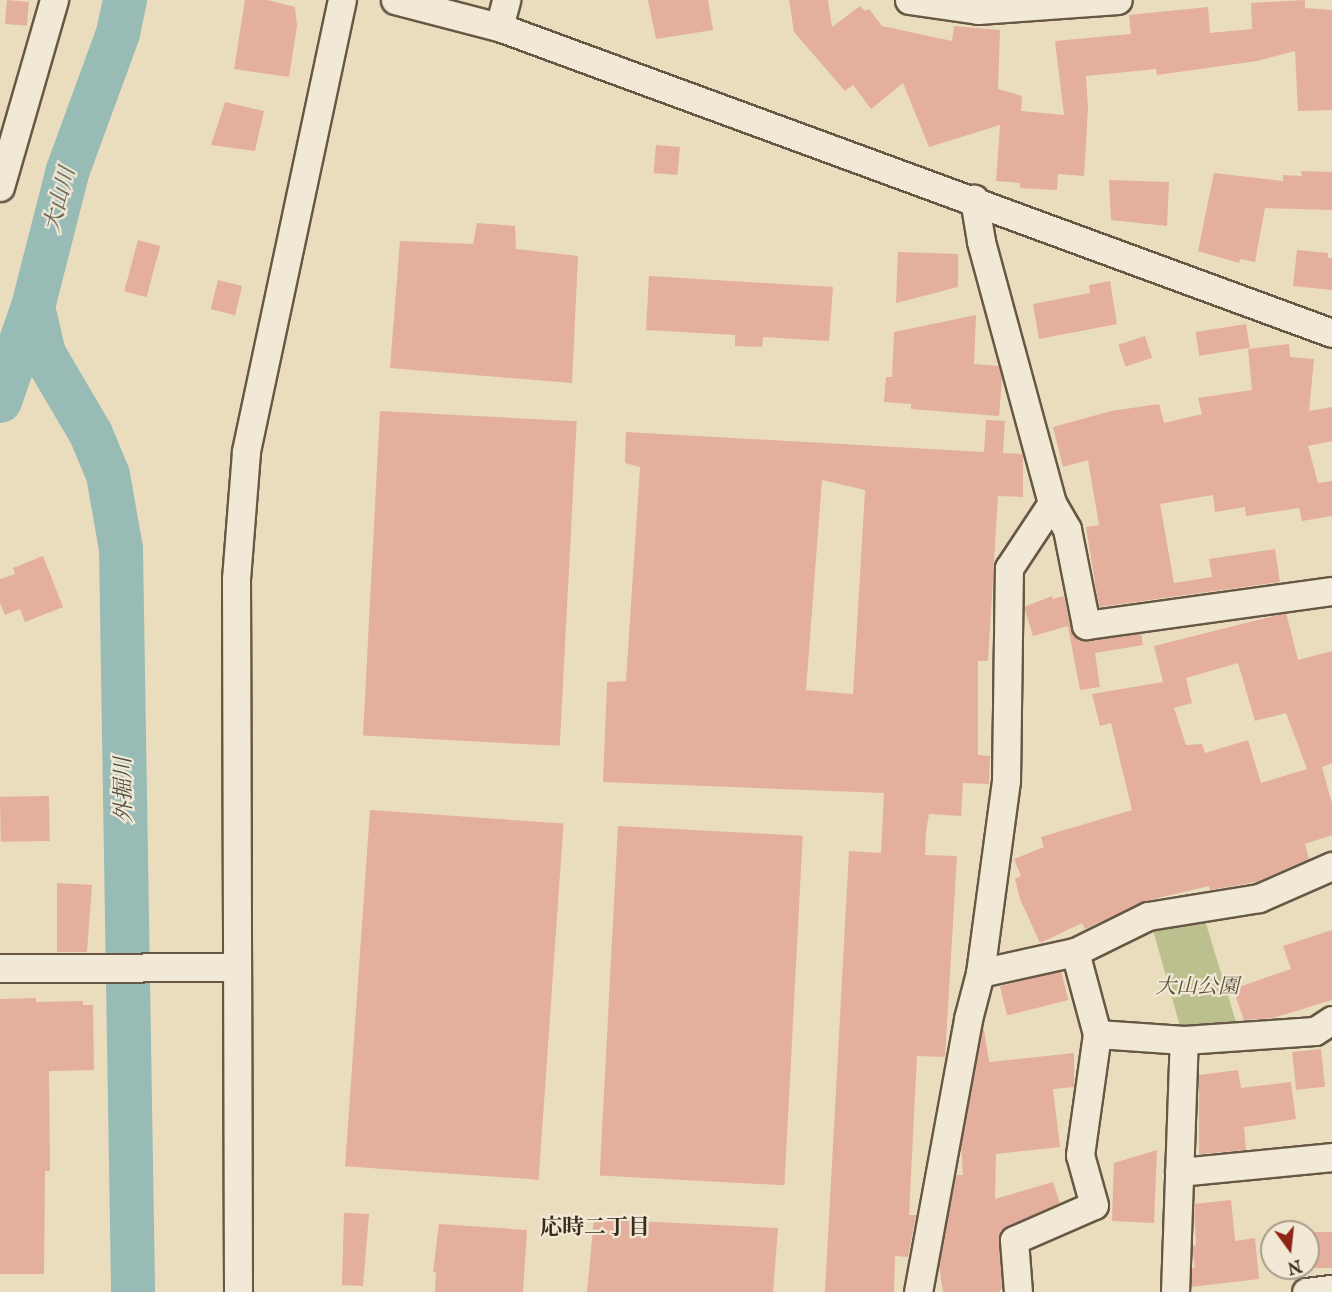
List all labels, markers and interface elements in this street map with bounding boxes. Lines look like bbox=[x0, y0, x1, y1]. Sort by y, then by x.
water label: 大山川 bbox=[40, 165, 82, 235]
water label: 外掘川 bbox=[111, 757, 139, 823]
park label: 大山公園 bbox=[1155, 975, 1239, 1001]
district label: 応時二丁目 bbox=[540, 1216, 650, 1242]
north arrow bbox=[1260, 1220, 1320, 1280]
text: N bbox=[1285, 1254, 1303, 1277]

